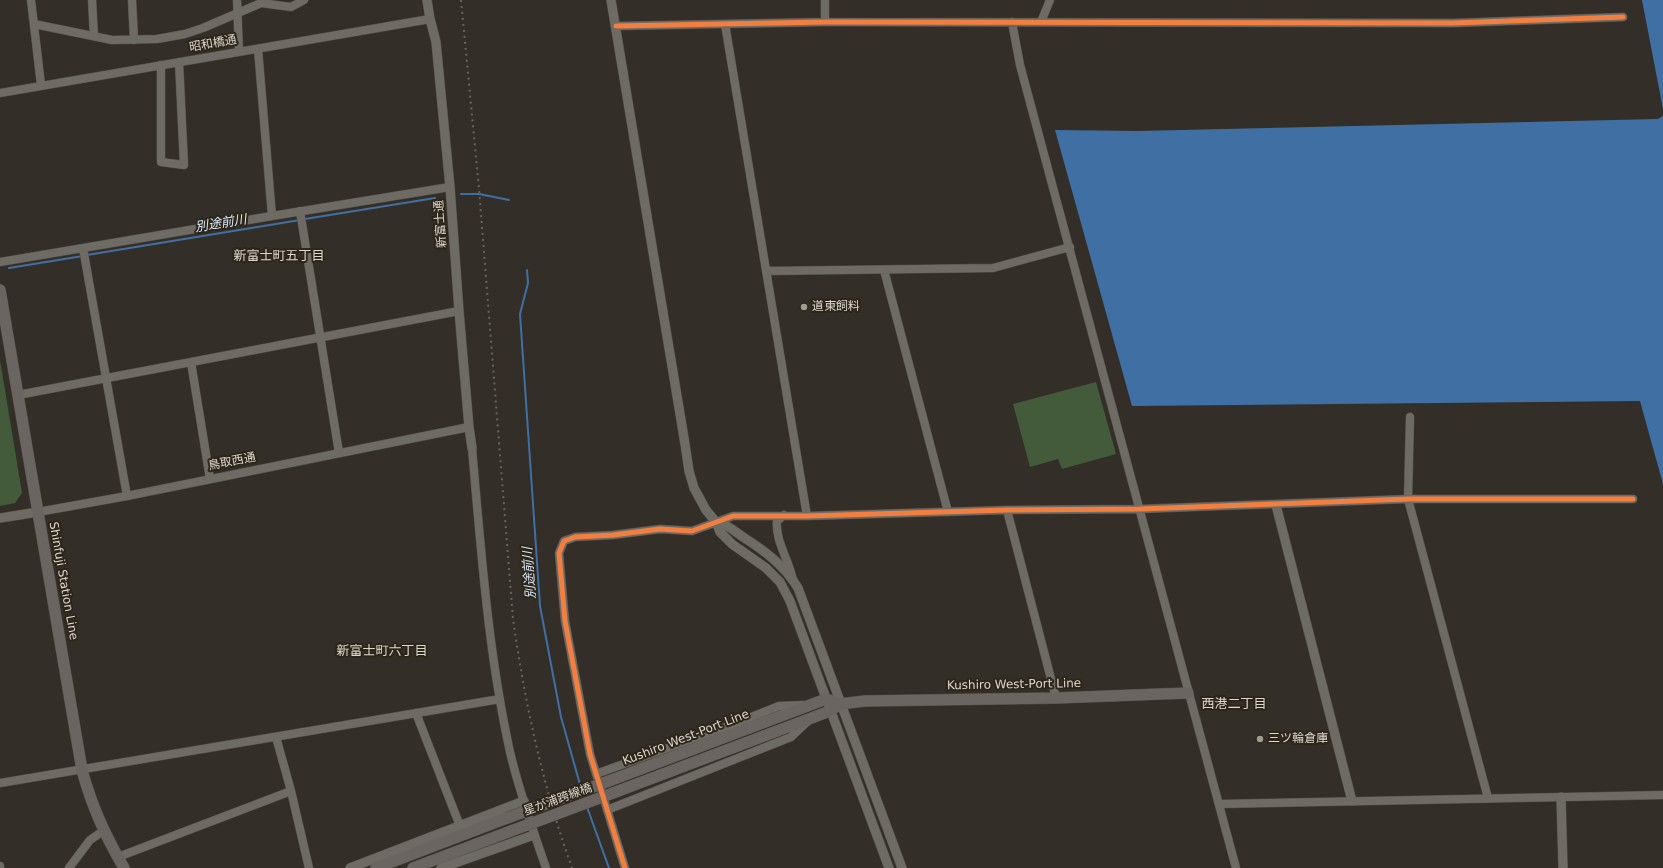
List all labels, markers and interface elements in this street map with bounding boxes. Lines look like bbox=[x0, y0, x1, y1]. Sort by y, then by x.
street label: 昭和橋通 bbox=[188, 33, 238, 55]
street label: 新富士通 bbox=[432, 200, 450, 248]
water label: 別途前川 bbox=[194, 212, 248, 236]
district label: 新富士町五丁目 bbox=[234, 249, 324, 265]
place label: 道東飼料 bbox=[812, 300, 860, 314]
marker: 道東飼料 bbox=[799, 302, 809, 312]
street label: 鳥取西通 bbox=[207, 450, 257, 474]
street label: Shinfuji Station Line bbox=[45, 521, 81, 641]
water label: 別途前川 bbox=[520, 547, 540, 599]
district label: 新富士町六丁目 bbox=[337, 644, 427, 660]
street label: Kushiro West-Port Line bbox=[947, 677, 1081, 693]
district label: 西港二丁目 bbox=[1202, 697, 1266, 713]
street label: Kushiro West-Port Line bbox=[621, 707, 751, 769]
place label: 三ツ輪倉庫 bbox=[1268, 732, 1328, 746]
marker: 三ツ輪倉庫 bbox=[1255, 734, 1265, 744]
street label: 星が浦跨線橋 bbox=[522, 781, 594, 819]

